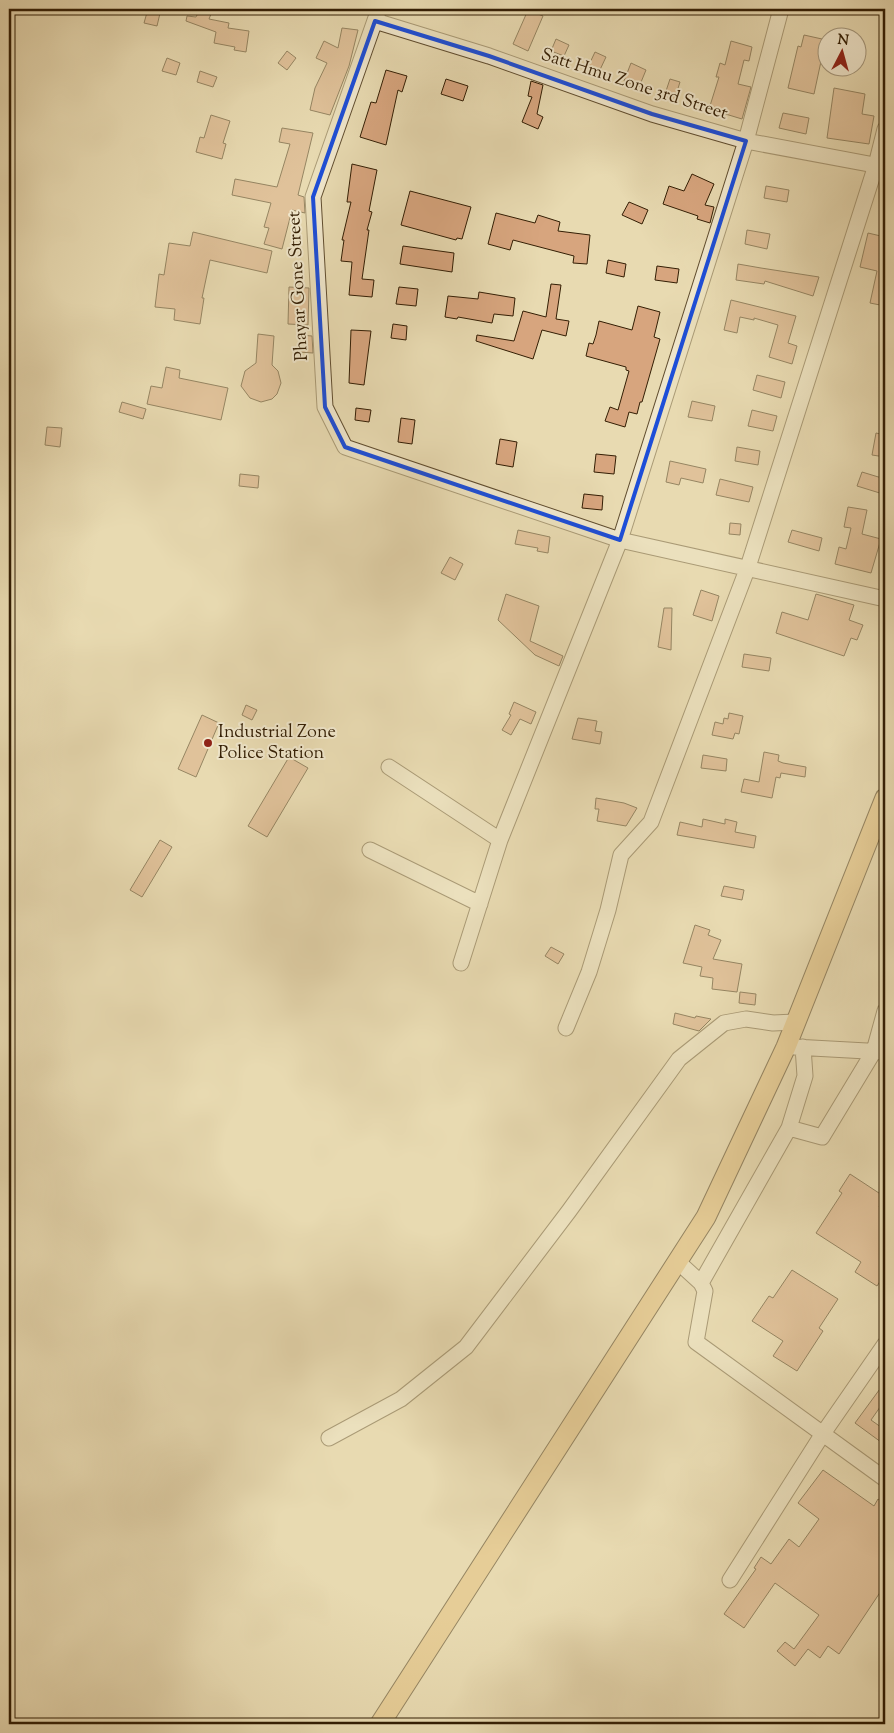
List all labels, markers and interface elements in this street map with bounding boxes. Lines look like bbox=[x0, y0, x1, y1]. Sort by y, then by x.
north arrow bbox=[816, 28, 866, 78]
text: N bbox=[837, 31, 850, 52]
street label: Satt Hmu Zone 3rd Street bbox=[537, 42, 731, 128]
street label: Phayar Gone Street bbox=[282, 210, 316, 362]
place label: Industrial Zone Police Station bbox=[218, 720, 336, 767]
marker: Industrial Zone Police Station bbox=[202, 737, 214, 749]

